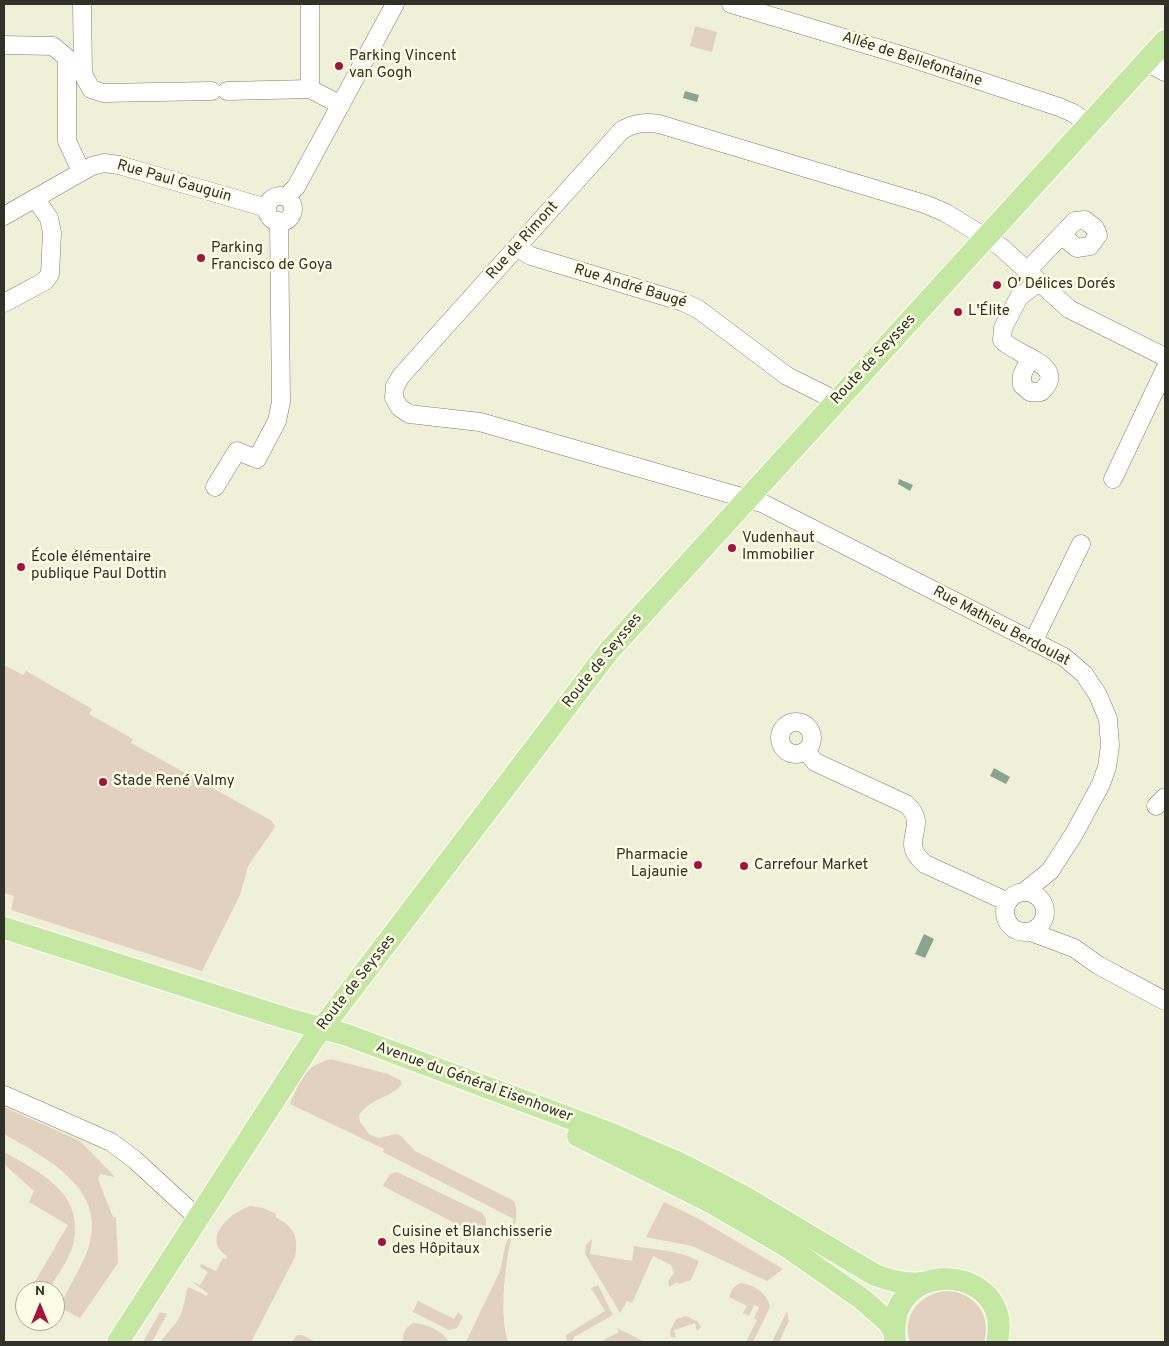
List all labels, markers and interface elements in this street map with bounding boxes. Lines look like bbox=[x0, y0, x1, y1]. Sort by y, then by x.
street label: Allée de Bellefontaine bbox=[840, 29, 984, 91]
place label: Parking Vincent van Gogh bbox=[349, 48, 456, 83]
marker: Parking Vincent van Gogh bbox=[333, 60, 345, 72]
street label: Rue Paul Gauguin bbox=[115, 157, 233, 207]
street label: Rue de Rimont bbox=[483, 198, 563, 284]
place label: Parking Francisco de Goya bbox=[211, 240, 332, 275]
marker: Parking Francisco de Goya bbox=[195, 252, 207, 264]
street label: Rue André Baugé bbox=[572, 261, 688, 313]
place label: O' Délices Dorés bbox=[1007, 276, 1116, 294]
marker: O' Délices Dorés bbox=[991, 279, 1003, 291]
place label: L'Élite bbox=[968, 303, 1010, 321]
marker: L'Élite bbox=[952, 306, 964, 318]
street label: Route de Seysses bbox=[828, 311, 920, 409]
place label: Vudenhaut Immobilier bbox=[742, 530, 815, 565]
marker: Vudenhaut Immobilier bbox=[726, 542, 738, 554]
place label: École élémentaire publique Paul Dottin bbox=[31, 549, 167, 584]
marker: École élémentaire publique Paul Dottin bbox=[15, 561, 27, 573]
street label: Rue Mathieu Berdoulat bbox=[929, 583, 1073, 671]
street label: Route de Seysses bbox=[559, 610, 647, 712]
place label: Stade René Valmy bbox=[113, 773, 235, 791]
marker: Stade René Valmy bbox=[97, 776, 109, 788]
place label: Pharmacie Lajaunie bbox=[616, 847, 688, 882]
place label: Carrefour Market bbox=[754, 857, 868, 875]
marker: Pharmacie Lajaunie bbox=[692, 859, 704, 871]
marker: Carrefour Market bbox=[738, 860, 750, 872]
street label: Route de Seysses bbox=[314, 932, 400, 1034]
street label: Avenue du Général Eisenhower bbox=[373, 1039, 575, 1127]
place label: Cuisine et Blanchisserie des Hôpitaux bbox=[392, 1224, 552, 1259]
marker: Cuisine et Blanchisserie des Hôpitaux bbox=[376, 1236, 388, 1248]
north arrow bbox=[15, 1281, 65, 1331]
text: N bbox=[35, 1283, 45, 1300]

